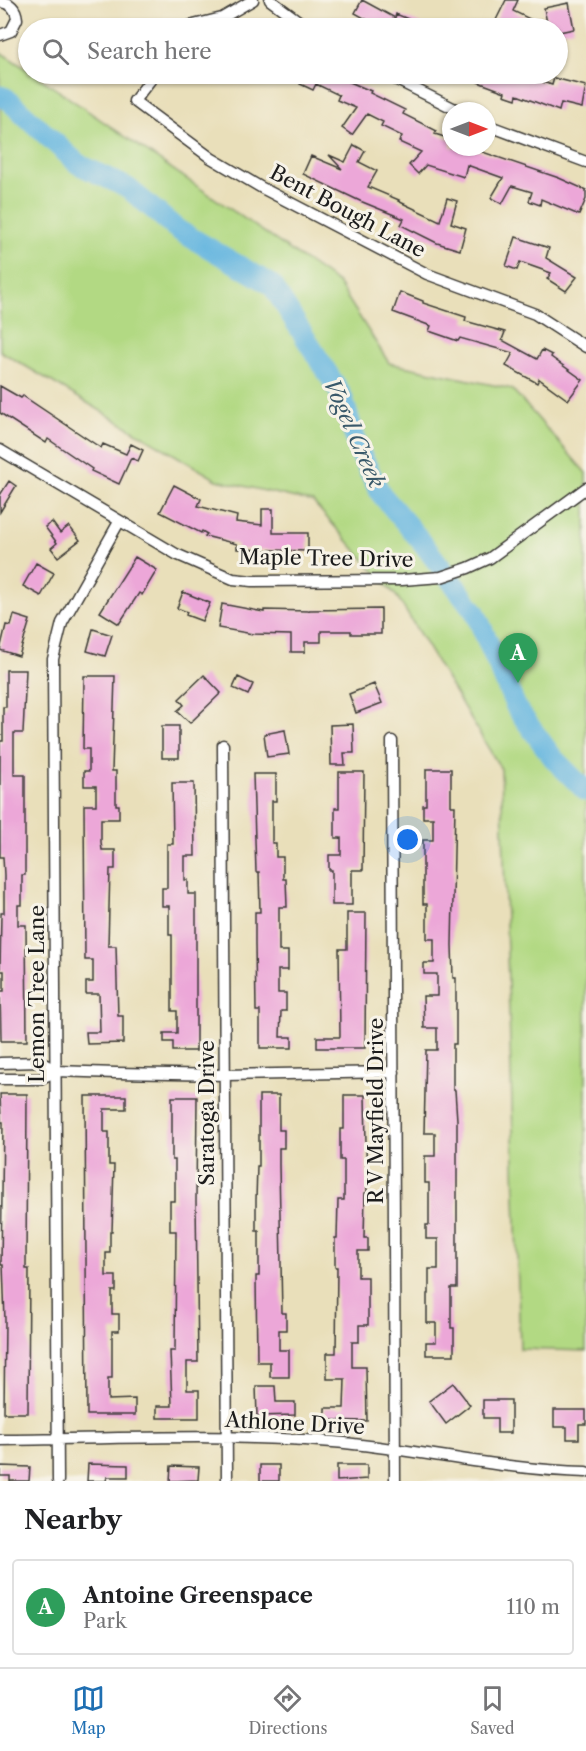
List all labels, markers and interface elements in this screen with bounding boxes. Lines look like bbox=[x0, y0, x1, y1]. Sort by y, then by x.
search box bbox=[18, 18, 568, 84]
icon: search bbox=[39, 35, 72, 68]
text: Search here bbox=[87, 38, 212, 65]
north arrow bbox=[442, 102, 496, 156]
street label: Bent Bough Lane bbox=[266, 159, 430, 263]
water label: Vogel Creek bbox=[318, 374, 390, 492]
street label: Maple Tree Drive bbox=[238, 544, 414, 572]
pin: A bbox=[498, 634, 538, 683]
your location bbox=[393, 825, 422, 854]
street label: Lemon Tree Lane bbox=[24, 905, 49, 1083]
street label: R V Mayfield Drive bbox=[363, 1018, 388, 1204]
street label: Saratoga Drive bbox=[194, 1040, 219, 1186]
street label: Athlone Drive bbox=[223, 1407, 366, 1439]
text: Nearby bbox=[24, 1504, 122, 1536]
text: Antoine Greenspace bbox=[83, 1582, 313, 1609]
text: A bbox=[38, 1595, 53, 1619]
text: 110 m bbox=[507, 1595, 560, 1619]
text: Park bbox=[83, 1609, 126, 1633]
tab: Map bbox=[71, 1682, 106, 1738]
tab: Directions bbox=[248, 1682, 327, 1738]
tab: Saved bbox=[470, 1682, 515, 1738]

